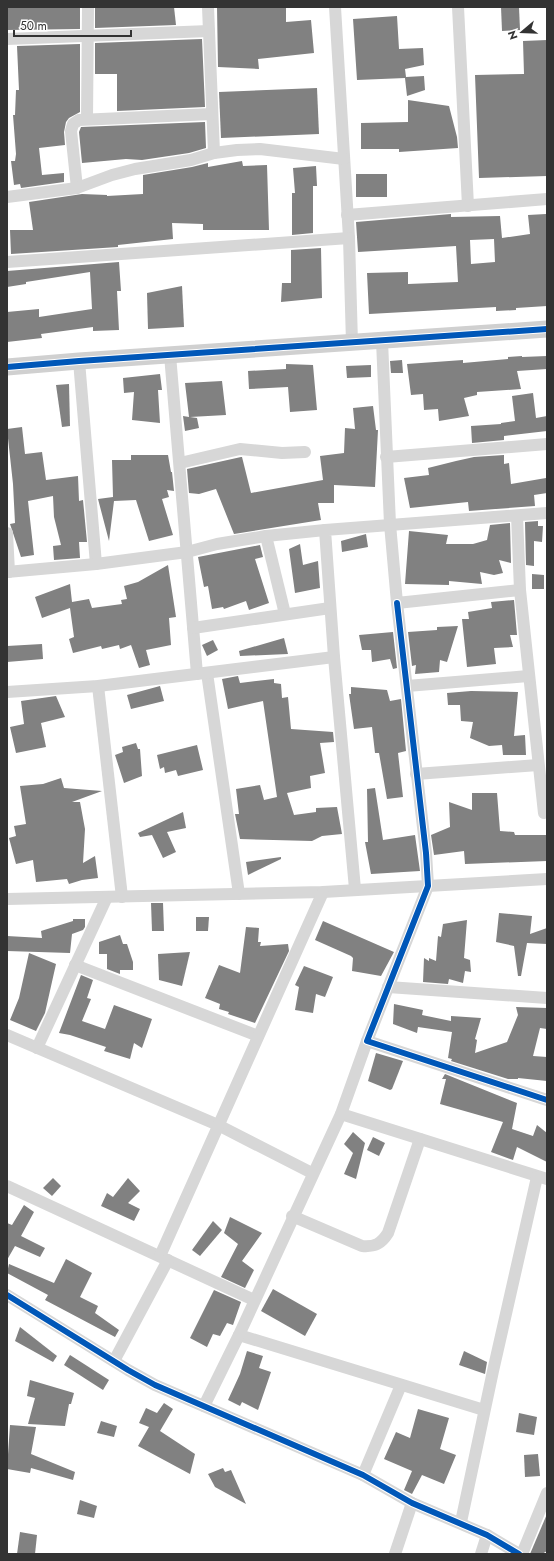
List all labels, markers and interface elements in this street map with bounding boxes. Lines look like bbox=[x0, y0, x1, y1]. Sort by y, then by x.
scale bar bbox=[14, 12, 131, 38]
north arrow bbox=[502, 12, 542, 52]
text: 50 m bbox=[20, 17, 47, 35]
text: N bbox=[504, 29, 522, 42]

